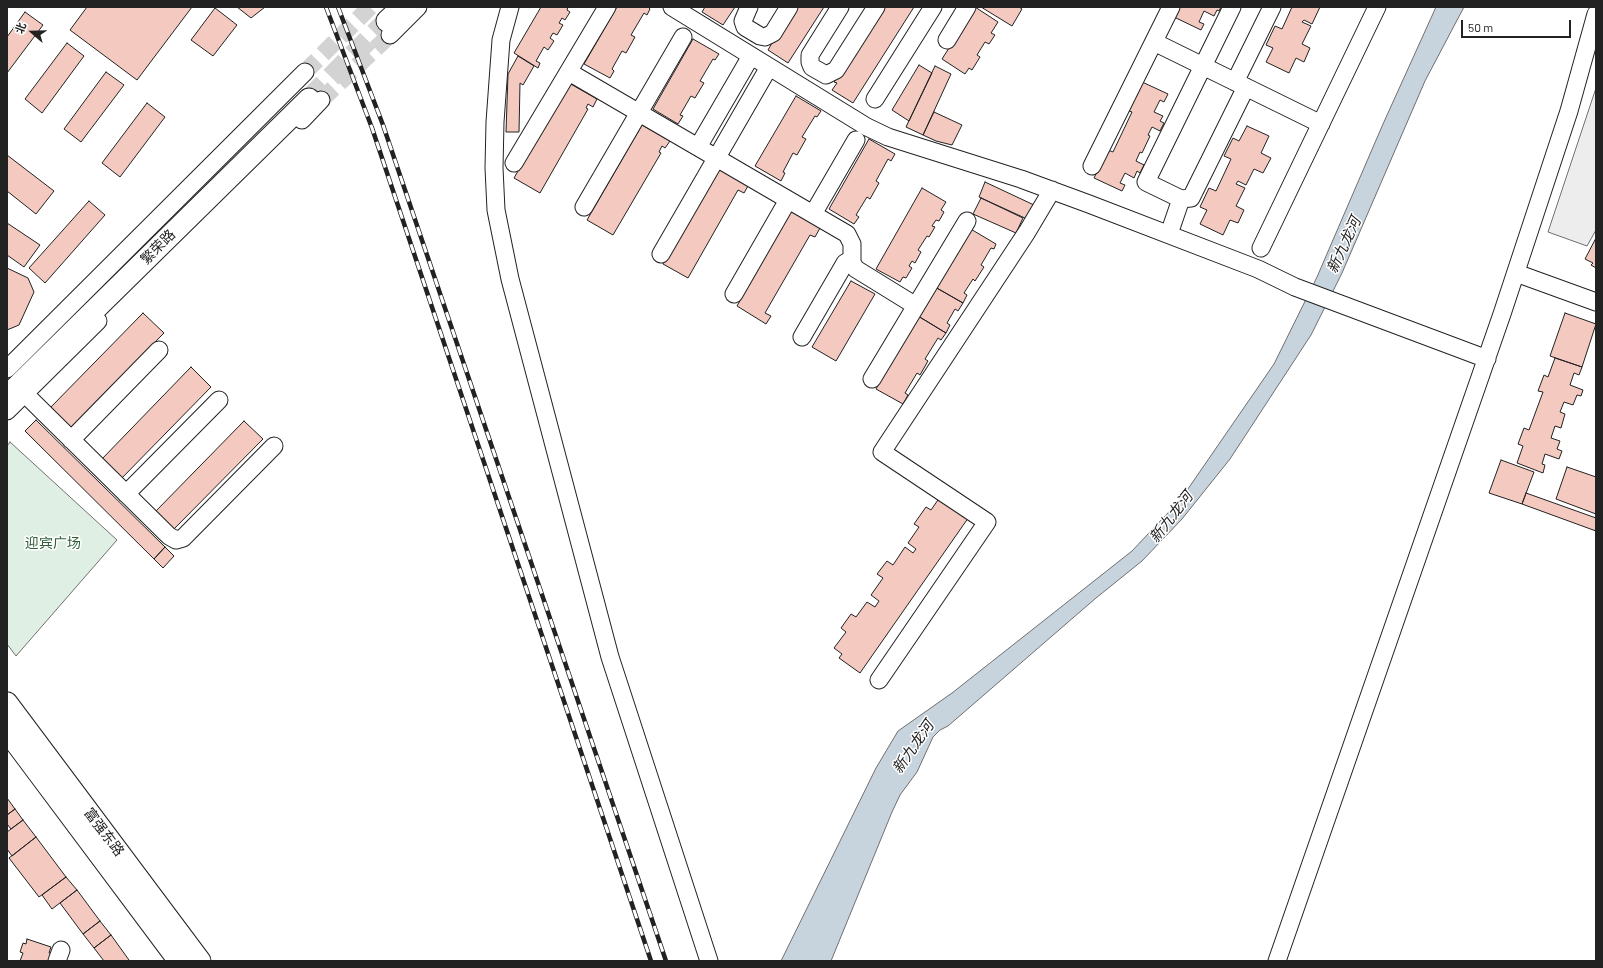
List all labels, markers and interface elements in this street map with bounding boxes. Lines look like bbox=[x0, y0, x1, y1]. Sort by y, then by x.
north arrow bbox=[12, 12, 52, 52]
scale bar bbox=[1463, 12, 1573, 38]
text: 北 bbox=[12, 20, 28, 35]
text: 50 m bbox=[1468, 20, 1493, 34]
water label: 新九龙河 bbox=[1323, 214, 1365, 276]
street label: 繁荣路 bbox=[137, 226, 179, 268]
water label: 新九龙河 bbox=[1145, 488, 1197, 546]
park label: 迎宾广场 bbox=[25, 535, 81, 551]
water label: 新九龙河 bbox=[888, 717, 938, 777]
street label: 富强东路 bbox=[80, 805, 128, 859]

